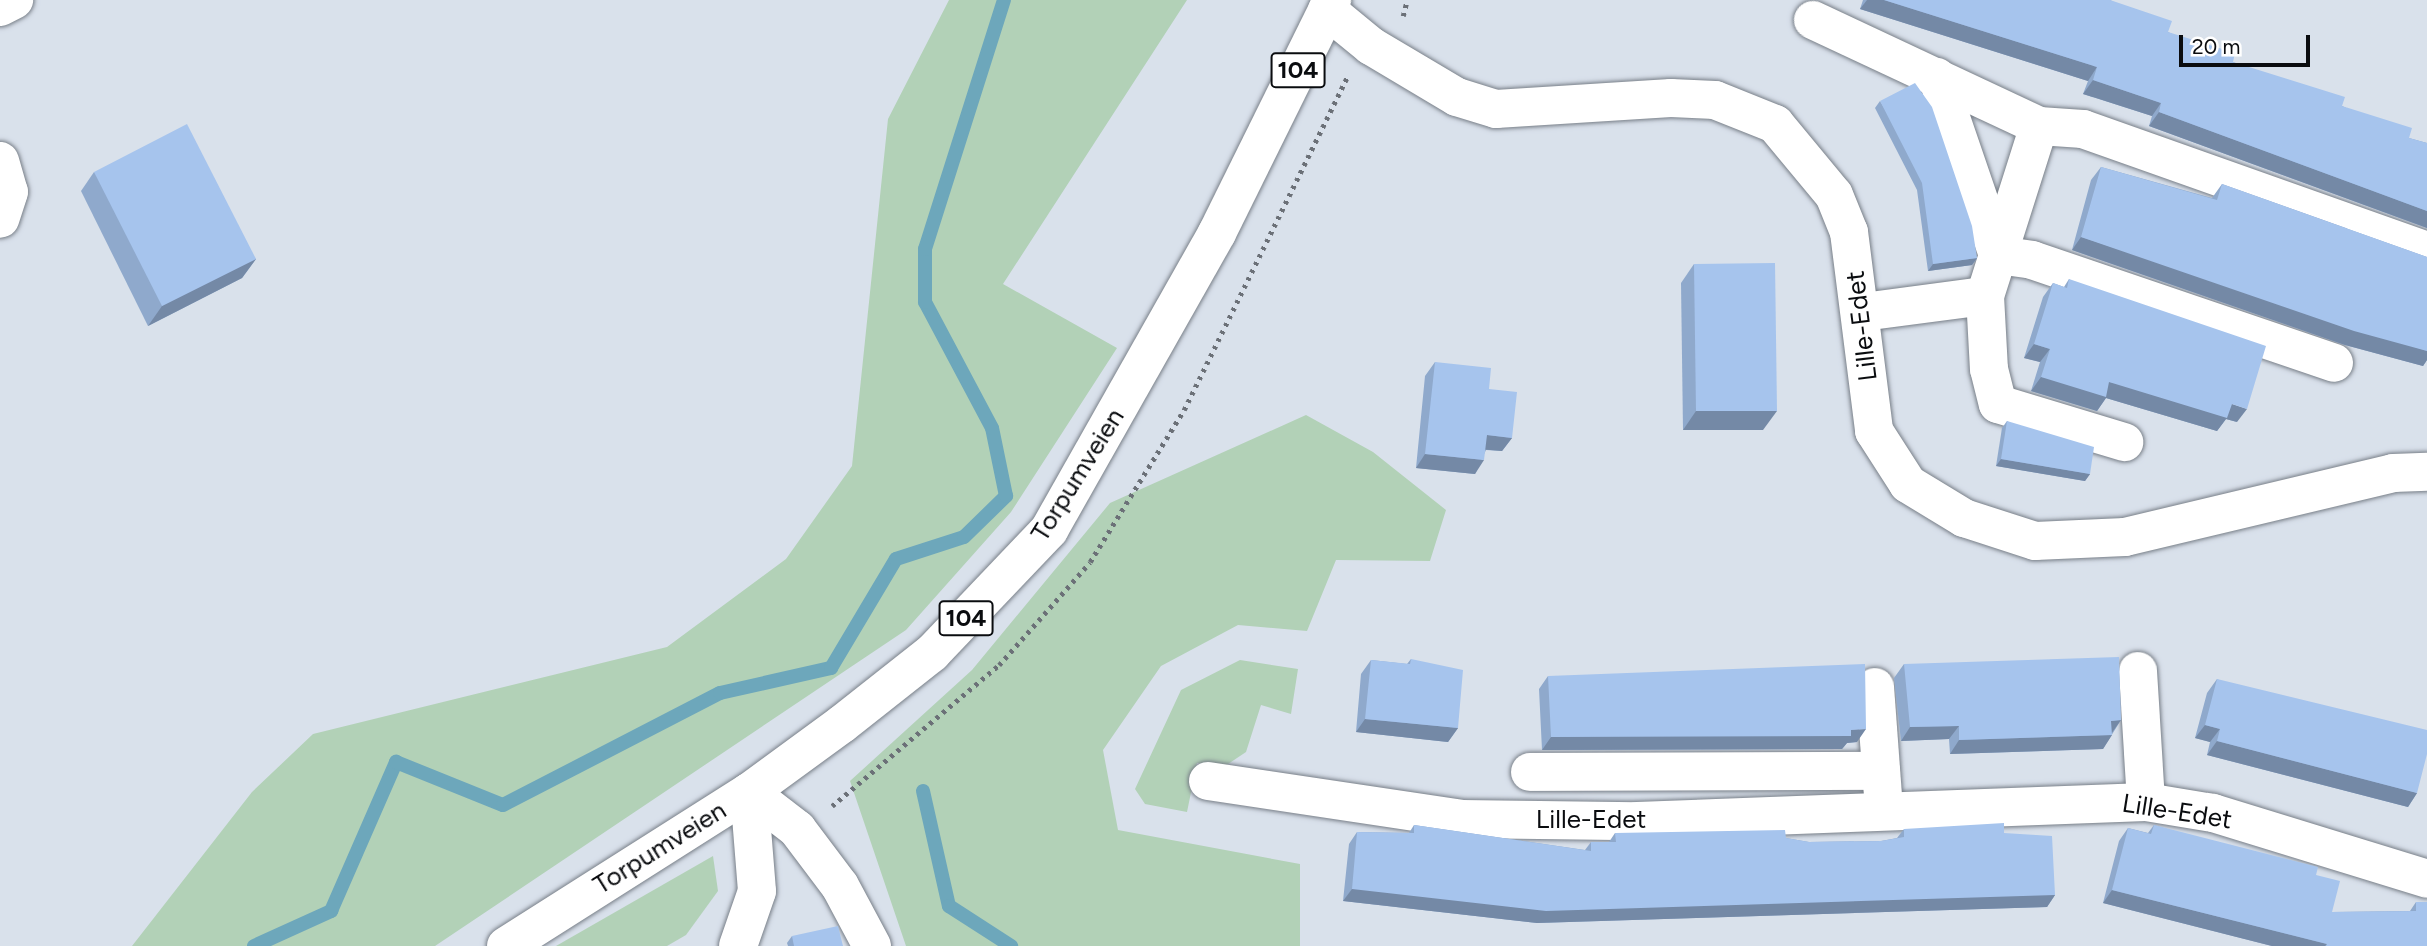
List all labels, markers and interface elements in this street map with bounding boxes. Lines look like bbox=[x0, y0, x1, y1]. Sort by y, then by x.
scale bar bbox=[2182, 21, 2313, 65]
text: 20 m bbox=[2192, 34, 2240, 59]
road number: 104 bbox=[1270, 50, 1326, 90]
street label: Lille-Edet bbox=[1840, 269, 1884, 383]
street label: Torpumveien bbox=[1025, 403, 1131, 547]
road number: 104 bbox=[938, 598, 994, 638]
street label: Lille-Edet bbox=[2120, 788, 2234, 836]
street label: Torpumveien bbox=[588, 795, 732, 901]
street label: Lille-Edet bbox=[1536, 804, 1646, 836]

